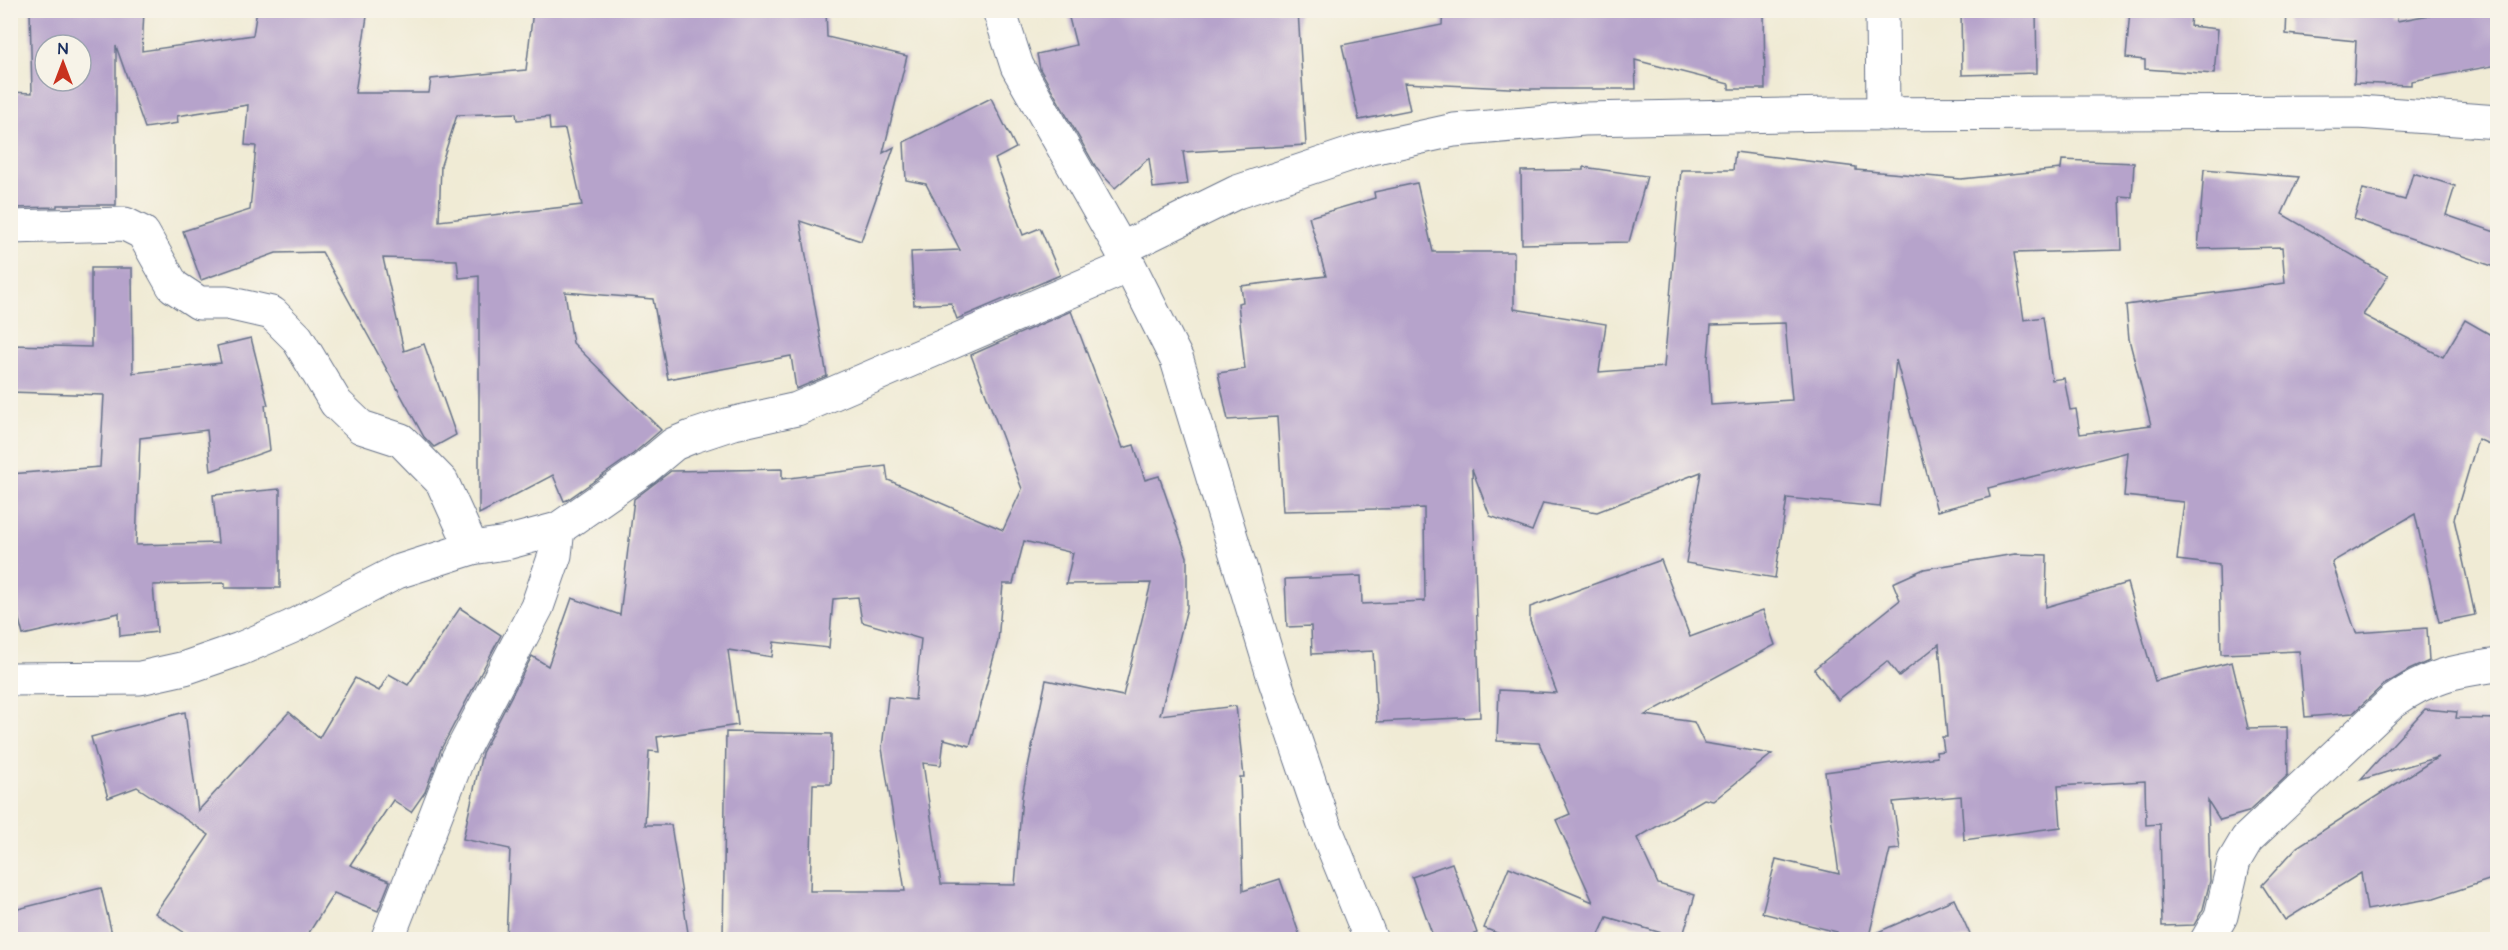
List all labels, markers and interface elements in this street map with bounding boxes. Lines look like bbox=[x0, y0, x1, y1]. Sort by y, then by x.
north arrow bbox=[33, 33, 93, 93]
text: N bbox=[58, 38, 68, 60]

